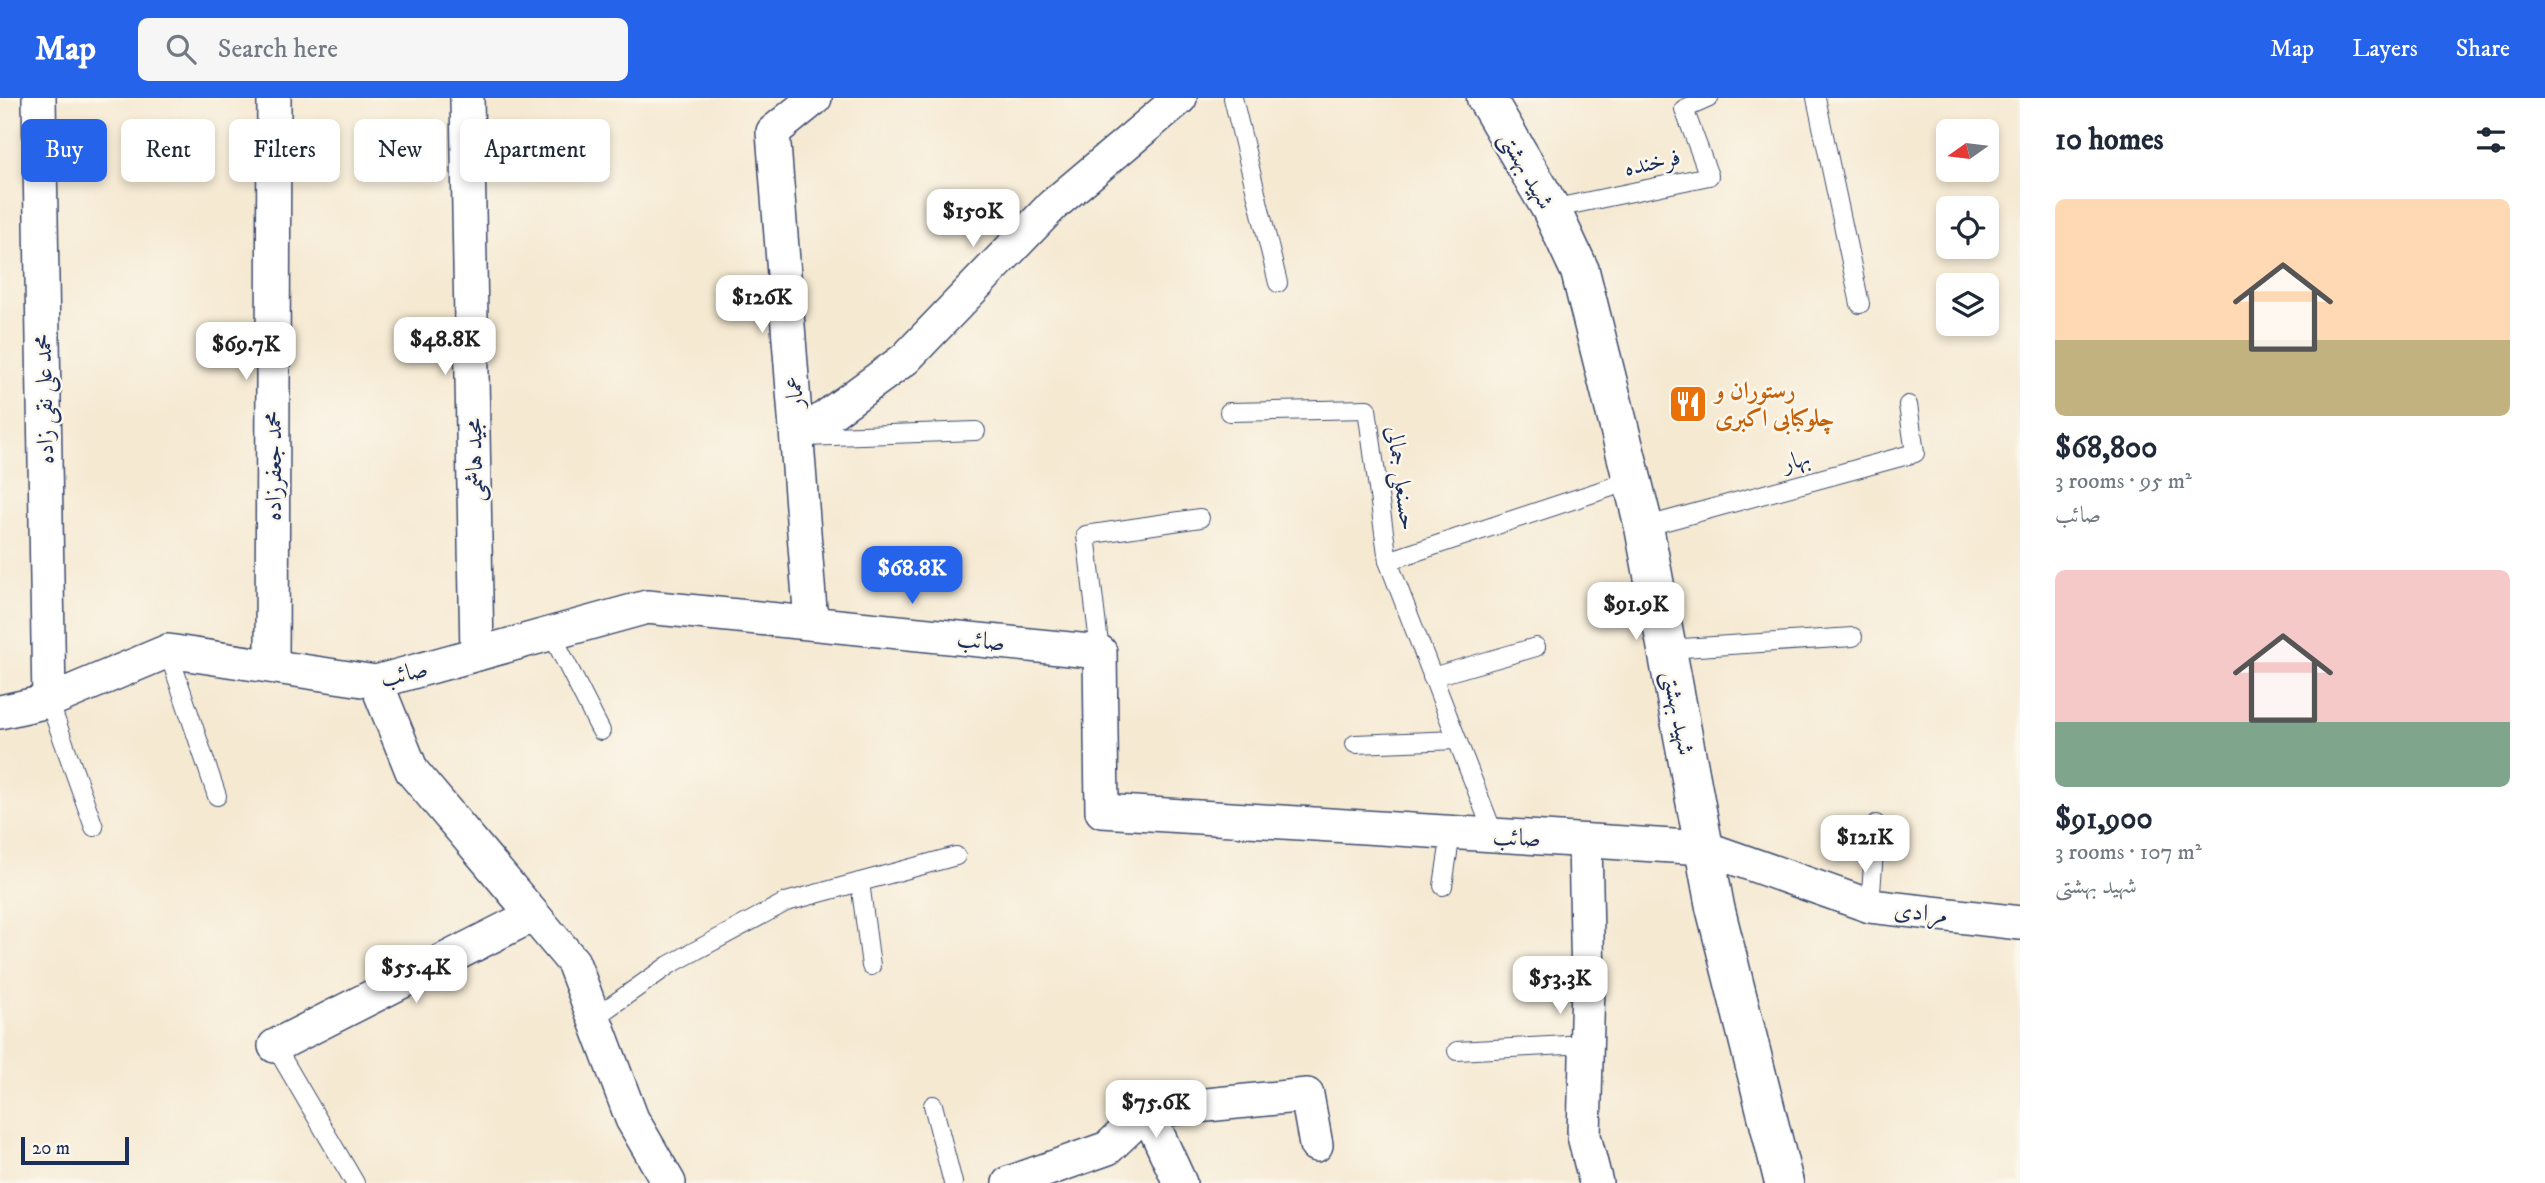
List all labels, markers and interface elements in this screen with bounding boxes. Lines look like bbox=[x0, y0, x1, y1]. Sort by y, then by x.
search box bbox=[138, 18, 628, 81]
text: Map bbox=[35, 29, 96, 70]
icon: search bbox=[162, 30, 200, 68]
text: Search here bbox=[218, 33, 338, 66]
text: Map bbox=[2270, 34, 2314, 64]
text: Layers bbox=[2352, 34, 2418, 64]
text: Share bbox=[2456, 34, 2510, 64]
chip: Buy bbox=[21, 119, 107, 182]
chip: Rent bbox=[121, 119, 215, 182]
chip: Filters bbox=[229, 119, 340, 182]
chip: New bbox=[354, 119, 446, 182]
chip: Apartment bbox=[460, 119, 610, 182]
north arrow bbox=[1936, 119, 1998, 182]
map controls bbox=[1936, 119, 1999, 336]
icon: filters bbox=[2472, 121, 2510, 159]
text: 10 homes bbox=[2055, 122, 2164, 159]
street label: شهید بهشتی bbox=[1491, 126, 1560, 216]
street label: فرخنده bbox=[1621, 142, 1683, 184]
pin: $150K bbox=[924, 190, 1022, 249]
button: locate bbox=[1936, 196, 1999, 259]
text: $150K bbox=[943, 197, 1003, 226]
icon: home bbox=[2220, 244, 2346, 370]
button: layers bbox=[1936, 273, 1999, 336]
pin: $126K bbox=[713, 275, 811, 335]
text: $126K bbox=[732, 283, 792, 312]
pin: $48.8K bbox=[388, 317, 502, 377]
pin: $69.7K bbox=[189, 322, 303, 382]
text: $48.8K bbox=[410, 325, 480, 354]
text: $69.7K bbox=[212, 330, 280, 359]
street label: محمد علی نقی زاده bbox=[29, 334, 62, 464]
street label: عمار bbox=[779, 375, 811, 411]
place label: رستوران و چلوکبابی اکبری bbox=[1712, 376, 1834, 435]
restaurant icon: رستوران و چلوکبابی اکبری bbox=[1667, 383, 1709, 425]
street label: محمد جعفرزاده bbox=[259, 411, 289, 521]
street label: مجید هاشمی bbox=[459, 417, 492, 502]
street label: حسنعلی جمالی bbox=[1378, 424, 1423, 533]
text: $68,800 bbox=[2055, 430, 2157, 467]
street label: بهار bbox=[1777, 443, 1814, 480]
text: 3 rooms · 95 m² bbox=[2055, 467, 2192, 496]
text: صائب bbox=[2055, 501, 2101, 530]
pin: $68.8K bbox=[855, 546, 969, 606]
text: $68.8K bbox=[877, 554, 947, 583]
pin: $91.9K bbox=[1579, 582, 1693, 642]
text: $91.9K bbox=[1603, 590, 1669, 619]
icon: home bbox=[2220, 615, 2346, 741]
street label: صائب bbox=[955, 624, 1006, 658]
street label: صائب bbox=[377, 654, 431, 694]
street label: شهید بهشتی bbox=[1654, 668, 1701, 758]
text: $91,900 bbox=[2055, 801, 2153, 838]
pin: $121K bbox=[1816, 816, 1914, 875]
street label: صائب bbox=[1492, 822, 1542, 854]
text: $121K bbox=[1837, 823, 1893, 852]
text: 3 rooms · 107 m² bbox=[2055, 838, 2202, 867]
text: شهید بهشتی bbox=[2055, 872, 2137, 901]
street label: مرادی bbox=[1892, 895, 1949, 932]
pin: $55.4K bbox=[359, 946, 473, 1005]
text: $55.4K bbox=[381, 953, 451, 982]
pin: $53.3K bbox=[1503, 956, 1617, 1016]
text: $53.3K bbox=[1529, 964, 1591, 993]
pin: $75.6K bbox=[1099, 1080, 1213, 1140]
text: $75.6K bbox=[1122, 1088, 1190, 1117]
scale bar bbox=[21, 1134, 130, 1166]
text: 20 m bbox=[32, 1137, 70, 1160]

